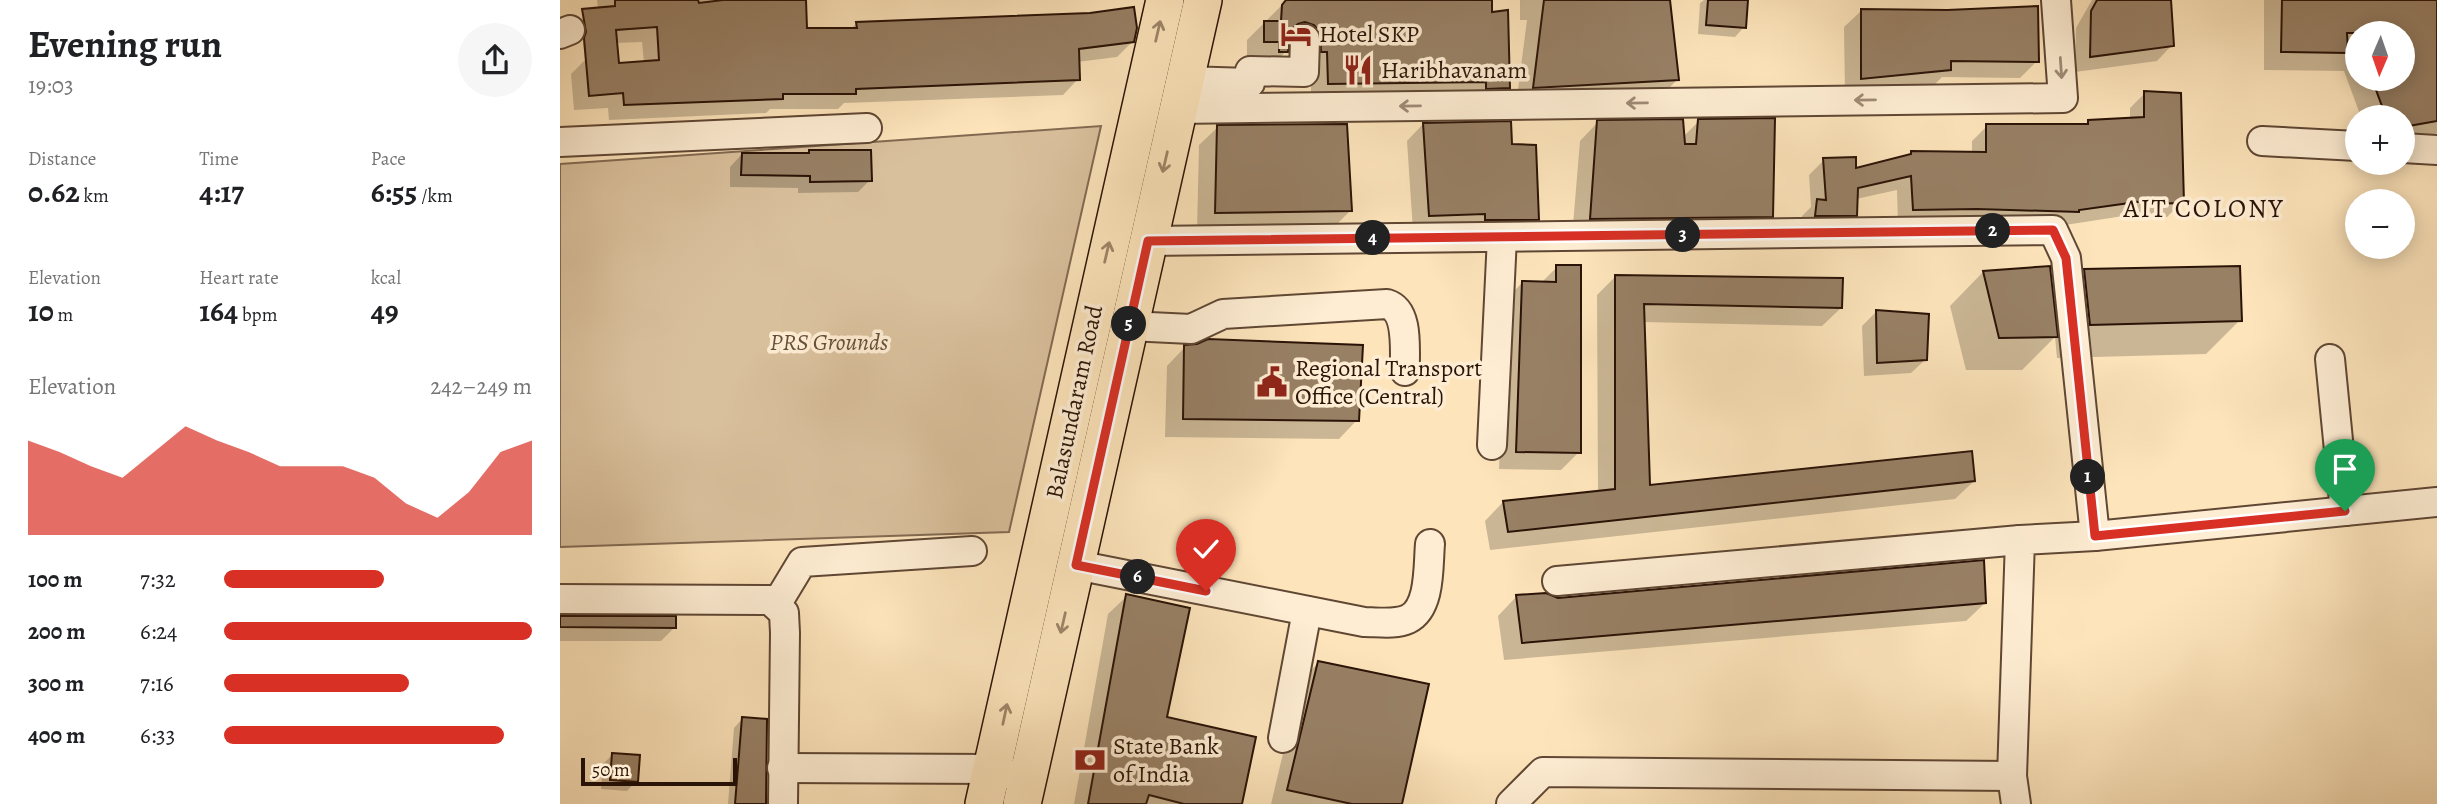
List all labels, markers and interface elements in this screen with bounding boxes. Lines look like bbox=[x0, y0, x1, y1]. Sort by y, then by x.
hotel icon: Hotel SKP bbox=[1279, 17, 1313, 51]
text: Evening run bbox=[28, 18, 222, 70]
place label: Hotel SKP bbox=[1319, 18, 1419, 50]
one-way arrow bbox=[1152, 20, 1165, 43]
north arrow bbox=[2345, 21, 2415, 91]
map controls bbox=[2345, 21, 2415, 259]
button: share bbox=[458, 23, 532, 97]
restaurant icon: Haribhavanam bbox=[1341, 53, 1375, 87]
place label: Haribhavanam bbox=[1381, 54, 1527, 86]
one-way arrow bbox=[2054, 56, 2067, 79]
text: 19:03 bbox=[28, 70, 74, 101]
one-way arrow bbox=[1854, 93, 1877, 107]
one-way arrow bbox=[1626, 96, 1649, 110]
one-way arrow bbox=[1399, 99, 1422, 113]
button: + bbox=[2345, 105, 2415, 175]
text: Distance bbox=[28, 146, 96, 172]
text: Time bbox=[199, 146, 239, 172]
text: Pace bbox=[371, 146, 406, 172]
one-way arrow bbox=[1158, 150, 1172, 173]
text: 0.62 bbox=[28, 172, 80, 212]
text: 4:17 bbox=[199, 172, 244, 212]
text: 6:55 bbox=[371, 172, 417, 212]
text: km bbox=[80, 183, 109, 209]
text: /km bbox=[417, 183, 453, 209]
button: − bbox=[2345, 189, 2415, 259]
district label: AIT COLONY bbox=[2122, 191, 2285, 226]
pin: 2 bbox=[1976, 214, 2010, 248]
text: 2 bbox=[1988, 217, 1997, 243]
pin: 3 bbox=[1666, 218, 1700, 252]
pin: 4 bbox=[1356, 220, 1390, 256]
text: 3 bbox=[1678, 221, 1687, 247]
text: 4 bbox=[1368, 224, 1377, 250]
one-way arrow bbox=[1101, 241, 1115, 264]
text: Elevation bbox=[28, 265, 101, 291]
text: Heart rate bbox=[199, 265, 279, 291]
text: kcal bbox=[371, 265, 401, 291]
text: 10 bbox=[28, 291, 54, 331]
text: 164 bbox=[199, 291, 238, 331]
text: 49 bbox=[371, 291, 399, 331]
text: m bbox=[54, 302, 73, 328]
text: bpm bbox=[238, 302, 277, 328]
street label: Balasundaram Road bbox=[1038, 302, 1110, 502]
pin: 5 bbox=[1112, 306, 1146, 342]
text: 5 bbox=[1124, 310, 1133, 336]
park label: PRS Grounds bbox=[770, 326, 888, 358]
place label: Regional Transport Office (Central) bbox=[1295, 352, 1482, 412]
public building icon: Regional Transport Office (Central) bbox=[1255, 365, 1289, 399]
text: Elevation bbox=[28, 371, 116, 402]
text: 242–249 m bbox=[430, 371, 532, 402]
pin bbox=[2315, 439, 2375, 511]
icon: arrive bbox=[2326, 450, 2364, 488]
pin: 1 bbox=[2070, 460, 2106, 494]
text: 1 bbox=[2084, 463, 2091, 489]
pin bbox=[1176, 519, 1236, 591]
icon: check bbox=[1187, 530, 1225, 568]
pin: 6 bbox=[1120, 560, 1156, 594]
text: 6 bbox=[1133, 563, 1142, 589]
text: 100 m bbox=[28, 564, 83, 595]
text: 7:32 bbox=[140, 564, 176, 595]
one-way arrow bbox=[1055, 611, 1069, 634]
text: 200 m bbox=[28, 616, 86, 647]
text: 6:24 bbox=[140, 616, 177, 647]
text: 300 m bbox=[28, 668, 84, 699]
text: 7:16 bbox=[140, 668, 174, 699]
one-way arrow bbox=[999, 703, 1012, 726]
text: 400 m bbox=[28, 720, 85, 751]
text: 6:33 bbox=[140, 720, 175, 751]
place label: State Bank of India bbox=[1113, 730, 1219, 790]
bank icon: State Bank of India bbox=[1073, 743, 1107, 777]
scale bar bbox=[581, 755, 737, 787]
text: 50 m bbox=[592, 757, 630, 783]

